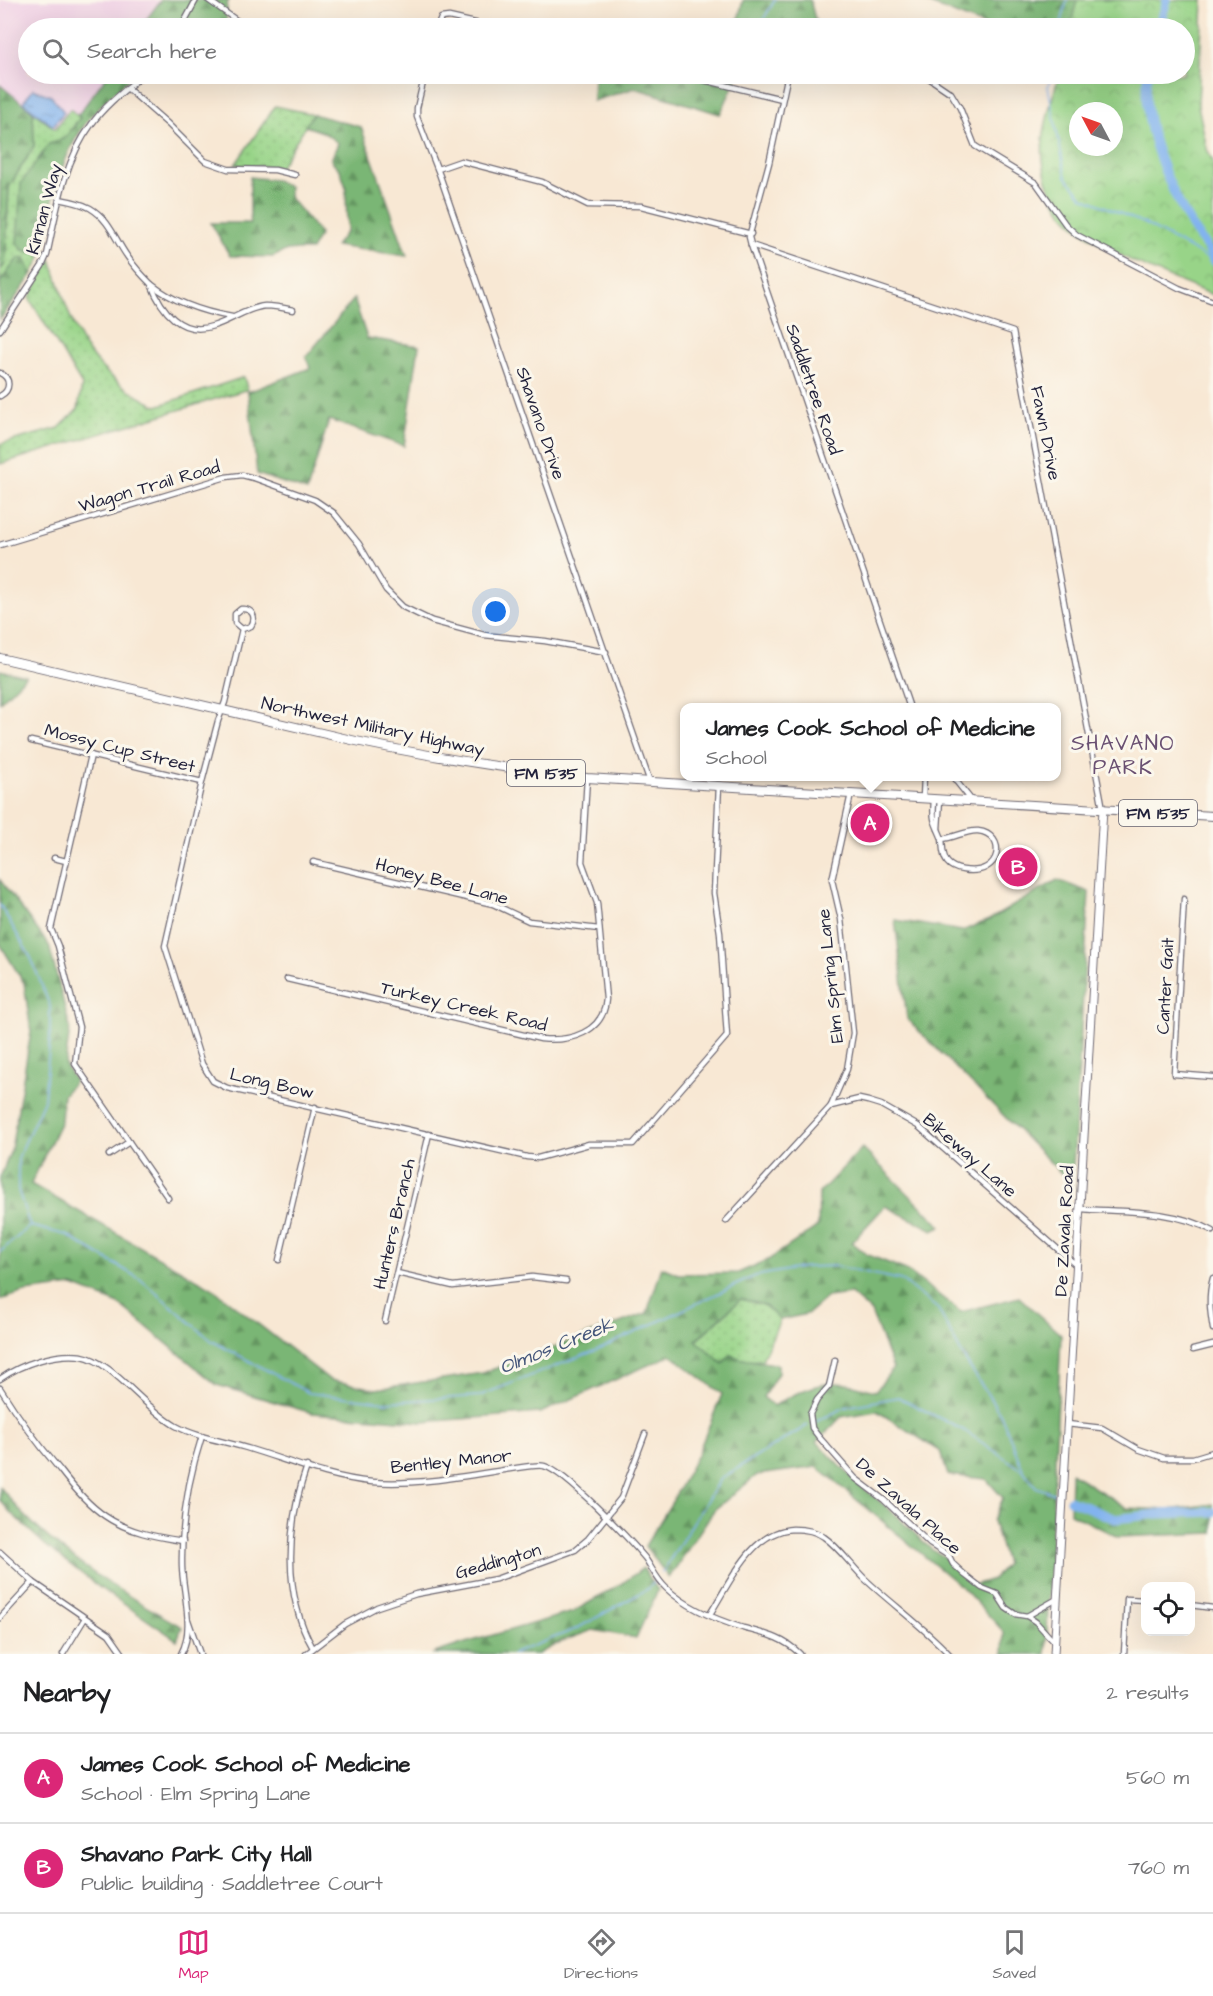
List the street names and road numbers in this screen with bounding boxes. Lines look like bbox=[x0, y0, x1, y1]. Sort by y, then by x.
street label: Kinnan Way bbox=[20, 161, 70, 258]
street label: Saddletree Road bbox=[779, 320, 848, 458]
street label: Shavano Drive bbox=[510, 363, 572, 483]
street label: Fawn Drive bbox=[1024, 384, 1067, 483]
street label: Wagon Trail Road bbox=[75, 454, 223, 520]
street label: Northwest Military Highway bbox=[259, 691, 487, 763]
street label: Mossy Cup Street bbox=[42, 718, 199, 780]
road number: FM 1535 bbox=[507, 760, 585, 786]
road number: FM 1535 bbox=[1119, 800, 1197, 826]
street label: Honey Bee Lane bbox=[372, 852, 511, 912]
street label: Elm Spring Lane bbox=[811, 907, 851, 1044]
street label: Canter Gait bbox=[1150, 936, 1181, 1035]
street label: Turkey Creek Road bbox=[378, 975, 549, 1039]
street label: Long Bow bbox=[227, 1062, 316, 1106]
street label: Bikeway Lane bbox=[916, 1107, 1022, 1204]
street label: Hunters Branch bbox=[367, 1156, 422, 1292]
street label: De Zavala Road bbox=[1049, 1165, 1080, 1297]
street label: Bentley Manor bbox=[389, 1443, 513, 1481]
street label: De Zavala Place bbox=[850, 1452, 967, 1561]
street label: Geddington bbox=[452, 1537, 544, 1587]

